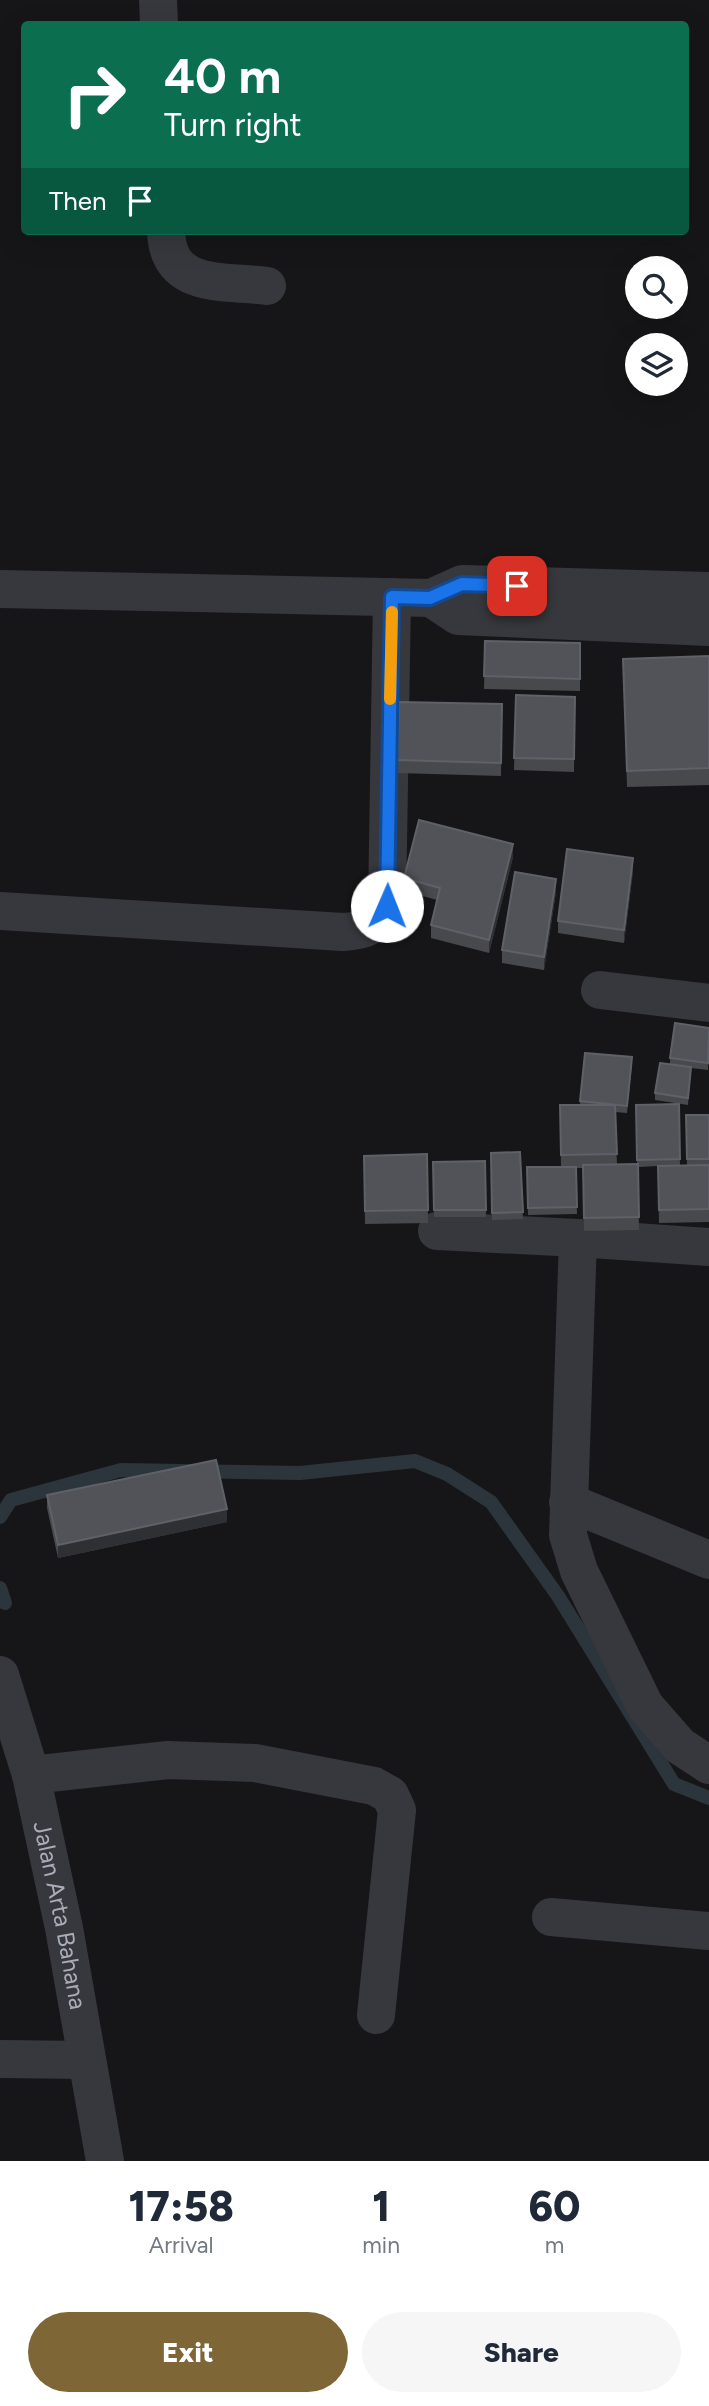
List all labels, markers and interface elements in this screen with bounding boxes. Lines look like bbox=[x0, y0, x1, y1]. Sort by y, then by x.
text: 40 m bbox=[164, 46, 281, 105]
icon: right bbox=[49, 49, 140, 140]
text: Turn right bbox=[164, 106, 302, 144]
icon: arrive bbox=[121, 182, 159, 220]
text: Then bbox=[49, 185, 107, 217]
map controls bbox=[625, 256, 688, 396]
button: search bbox=[625, 256, 688, 319]
button: layers bbox=[625, 333, 688, 396]
pin bbox=[487, 556, 547, 616]
icon: arrive bbox=[498, 567, 536, 605]
position arrow bbox=[350, 869, 424, 943]
street label: Jalan Arta Bahana bbox=[27, 1818, 93, 2012]
text: 17:58 bbox=[128, 2181, 234, 2232]
text: 1 bbox=[372, 2181, 390, 2232]
text: 60 bbox=[529, 2181, 581, 2232]
text: Arrival bbox=[149, 2231, 214, 2259]
text: min bbox=[362, 2231, 400, 2259]
text: m bbox=[545, 2231, 564, 2259]
button: Exit bbox=[28, 2312, 348, 2392]
button: Share bbox=[362, 2312, 681, 2392]

